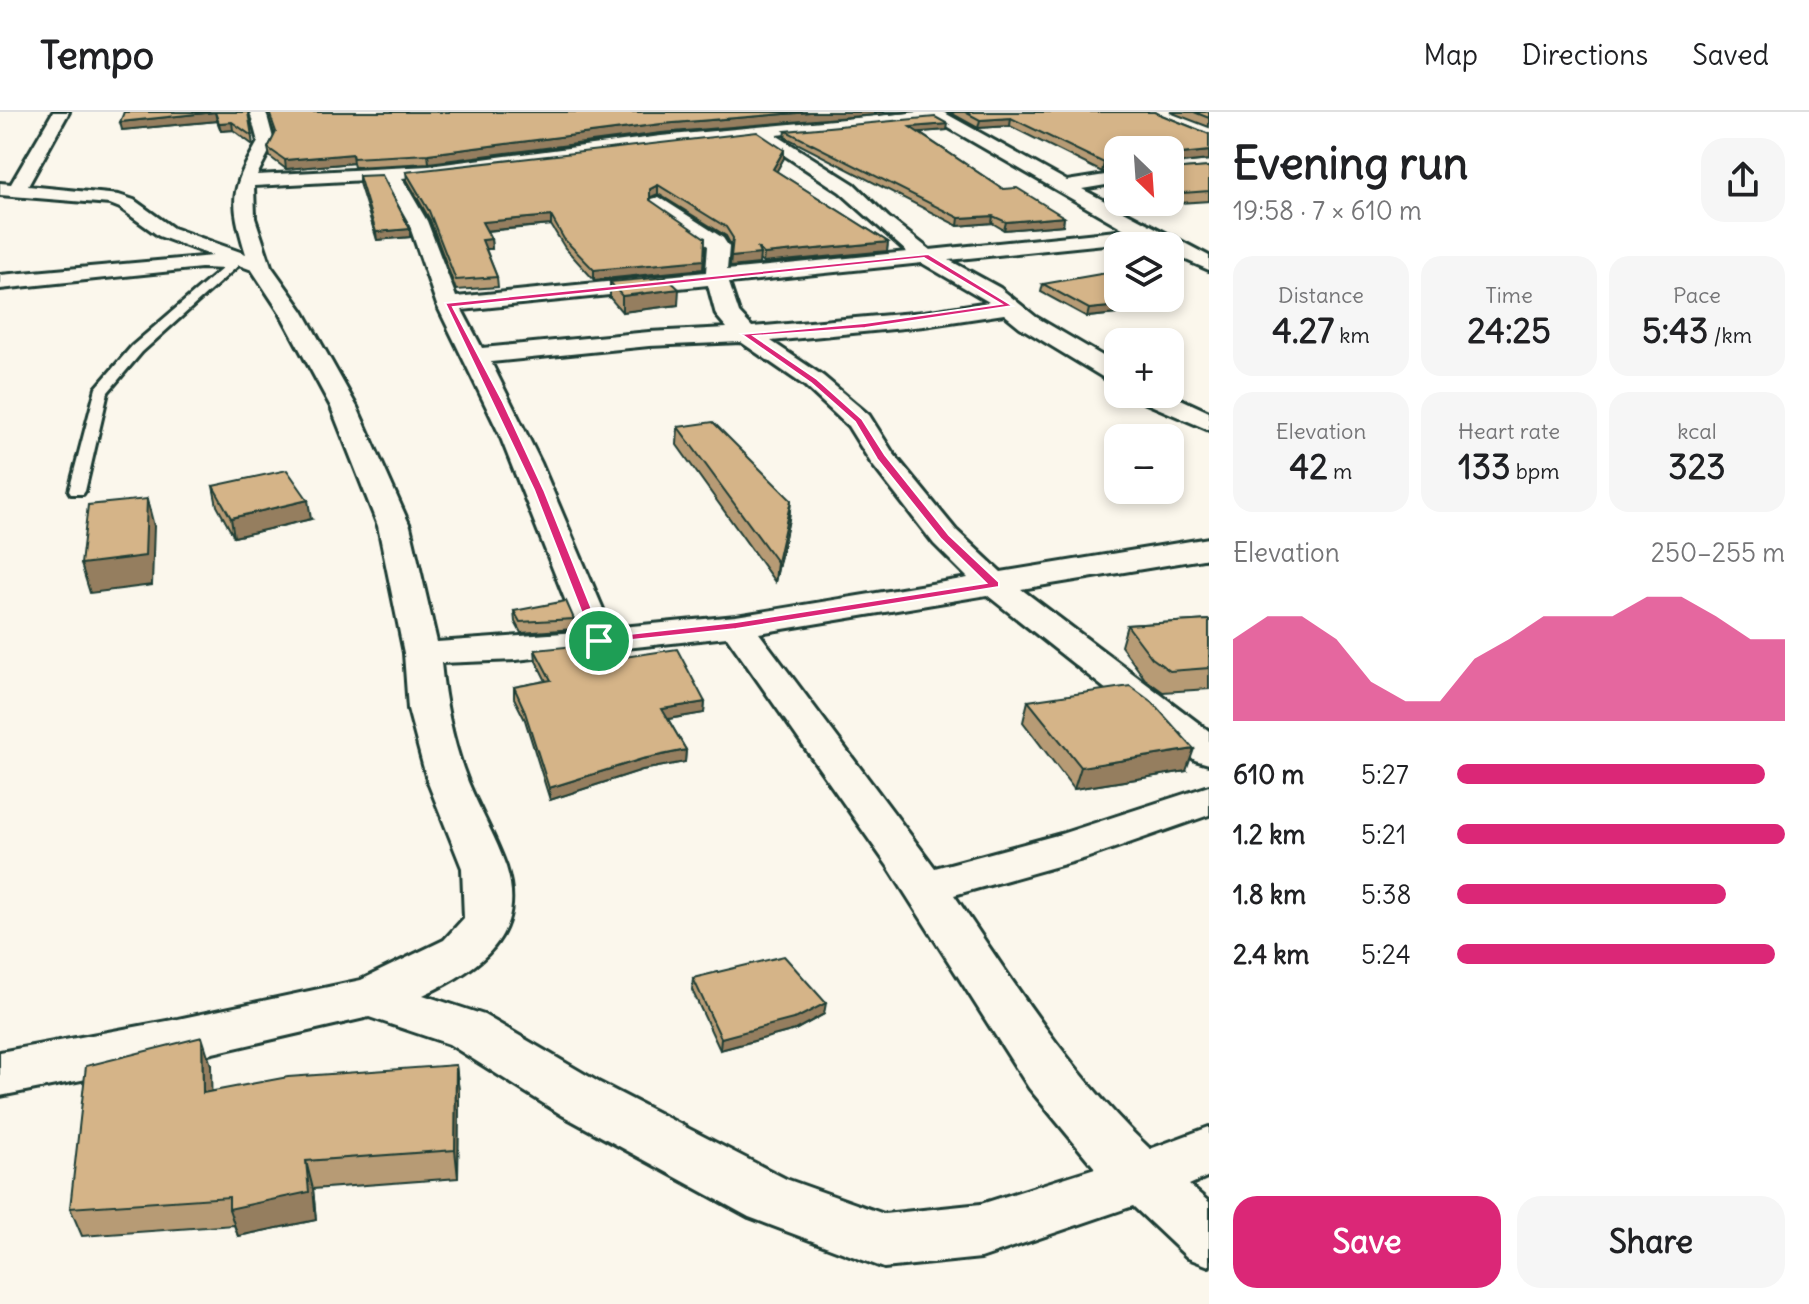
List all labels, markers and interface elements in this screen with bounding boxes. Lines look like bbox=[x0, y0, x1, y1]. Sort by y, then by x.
text: Tempo bbox=[40, 32, 154, 79]
text: Map bbox=[1423, 37, 1478, 73]
text: Directions bbox=[1522, 37, 1648, 73]
text: Saved bbox=[1692, 37, 1769, 73]
north arrow bbox=[1104, 136, 1184, 216]
map controls bbox=[1104, 136, 1184, 504]
text: Evening run bbox=[1233, 136, 1468, 191]
button: share bbox=[1701, 138, 1785, 222]
text: 19:58 · 7 × 610 m bbox=[1233, 194, 1422, 227]
button: layers bbox=[1104, 232, 1184, 312]
text: Distance bbox=[1278, 281, 1364, 309]
text: Time bbox=[1485, 281, 1533, 309]
text: Pace bbox=[1673, 281, 1721, 309]
text: 4.27 bbox=[1272, 309, 1334, 352]
text: 24:25 bbox=[1467, 309, 1551, 352]
text: 5:43 bbox=[1642, 309, 1708, 352]
text: km bbox=[1334, 321, 1370, 349]
text: /km bbox=[1708, 321, 1752, 349]
button: + bbox=[1104, 328, 1184, 408]
text: Elevation bbox=[1276, 417, 1366, 445]
text: Heart rate bbox=[1458, 417, 1560, 445]
text: kcal bbox=[1677, 417, 1717, 445]
button: − bbox=[1104, 424, 1184, 504]
text: 42 bbox=[1290, 445, 1328, 488]
text: 133 bbox=[1458, 445, 1510, 488]
text: 323 bbox=[1668, 445, 1726, 488]
text: m bbox=[1328, 457, 1352, 485]
text: bpm bbox=[1510, 457, 1560, 485]
text: Elevation bbox=[1233, 536, 1340, 569]
text: 250–255 m bbox=[1651, 536, 1785, 569]
pin bbox=[565, 607, 633, 675]
icon: arrive bbox=[577, 619, 621, 663]
text: 610 m bbox=[1233, 758, 1304, 791]
text: 5:27 bbox=[1361, 758, 1409, 791]
text: 1.2 km bbox=[1233, 818, 1305, 851]
text: 5:21 bbox=[1361, 818, 1406, 851]
text: 1.8 km bbox=[1233, 878, 1306, 911]
text: 5:38 bbox=[1361, 878, 1412, 911]
text: 2.4 km bbox=[1233, 938, 1309, 971]
text: 5:24 bbox=[1361, 938, 1411, 971]
button: Save bbox=[1233, 1196, 1501, 1288]
button: Share bbox=[1517, 1196, 1785, 1288]

